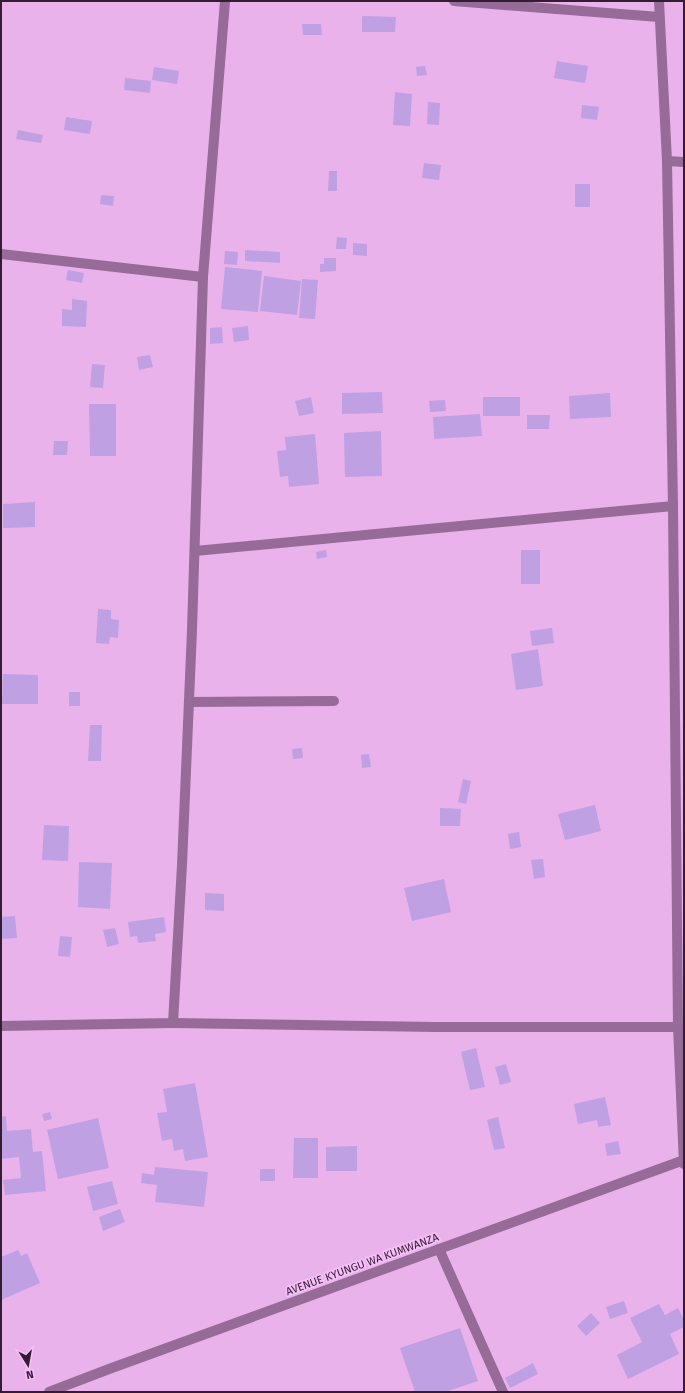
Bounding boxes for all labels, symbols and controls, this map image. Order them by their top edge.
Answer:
street label: AVENUE KYUNGU WA KUMWANZA [284,1230,441,1298]
north arrow [8,1345,48,1385]
text: N [25,1367,35,1381]

